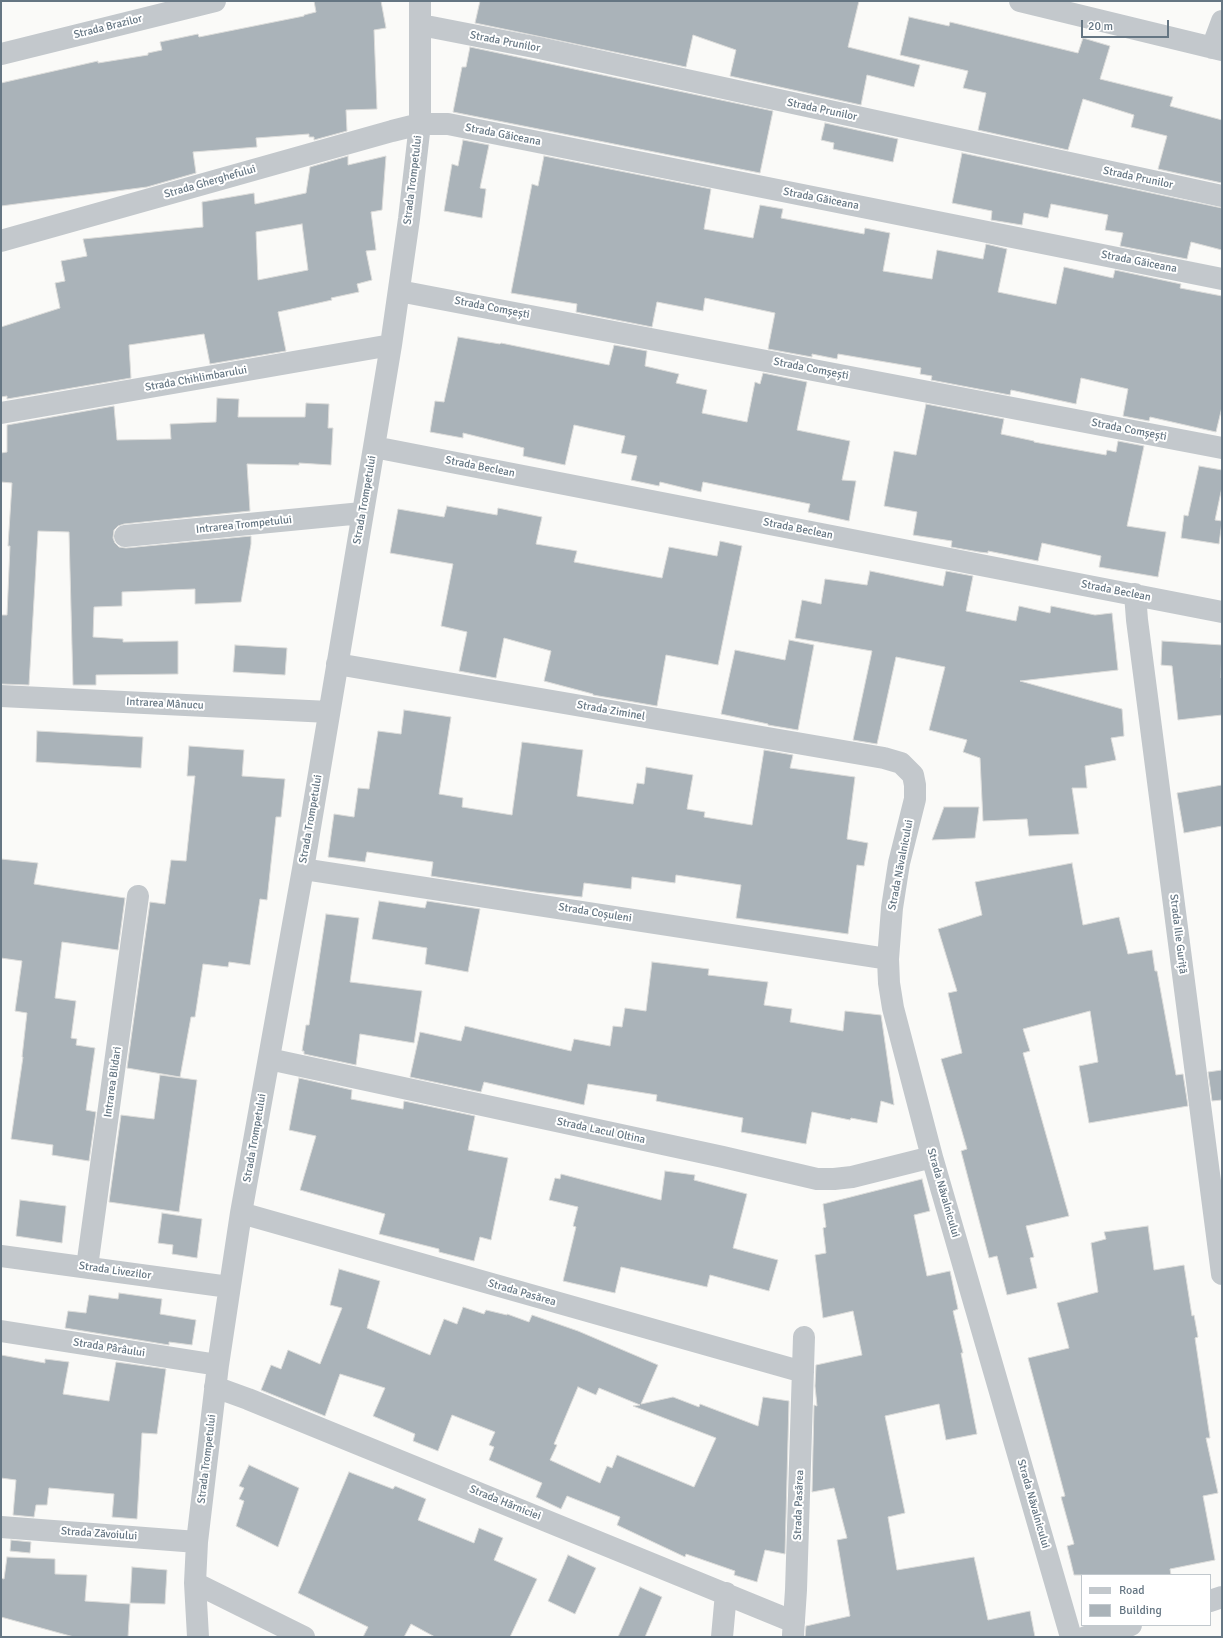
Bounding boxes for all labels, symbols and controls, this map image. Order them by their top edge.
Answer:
street label: Strada Brazilor [72,12,144,42]
scale bar [1083,12,1171,38]
text: 20 m [1088,19,1113,34]
street label: Strada Prunilor [469,29,541,55]
street label: Strada Prunilor [786,96,858,124]
street label: Strada Găiceana [464,121,542,149]
street label: Strada Trompetului [401,135,425,225]
street label: Strada Gherghefului [163,163,257,201]
street label: Strada Prunilor [1102,164,1174,192]
street label: Strada Găiceana [782,185,860,213]
street label: Strada Găiceana [1100,248,1178,276]
street label: Strada Comșești [453,294,531,322]
street label: Strada Comșești [772,355,850,383]
street label: Strada Chihlimbarului [144,364,248,394]
street label: Strada Comșești [1090,416,1168,444]
street label: Strada Beclean [444,454,516,480]
street label: Strada Trompetului [351,455,379,545]
street label: Intrarea Trompetului [195,513,293,537]
street label: Strada Beclean [762,516,834,542]
street label: Strada Beclean [1080,578,1152,604]
street label: Intrarea Mânucu [126,695,204,713]
street label: Strada Ziminel [576,699,646,723]
street label: Strada Trompetului [297,774,325,864]
street label: Strada Năvalnicului [886,818,916,912]
street label: Strada Ilie Guriță [1167,893,1189,975]
street label: Strada Coșuleni [557,901,633,925]
street label: Intrarea Blidari [101,1046,125,1118]
street label: Strada Trompetului [241,1093,269,1183]
street label: Strada Lacul Oltina [556,1115,646,1147]
street label: Strada Năvalnicului [924,1147,962,1239]
street label: Strada Livezilor [78,1259,152,1283]
street label: Strada Pasărea [486,1277,558,1309]
street label: Strada Pârâului [72,1336,146,1360]
street label: Strada Trompetului [195,1414,219,1504]
street label: Strada Năvalnicului [1014,1458,1052,1550]
street label: Strada Pasărea [791,1470,807,1540]
street label: Strada Hărniciei [467,1483,543,1523]
street label: Strada Zăvoiului [60,1525,138,1543]
legend [1081,1574,1211,1626]
text: Road [1119,1583,1145,1598]
text: Building [1119,1603,1162,1618]

